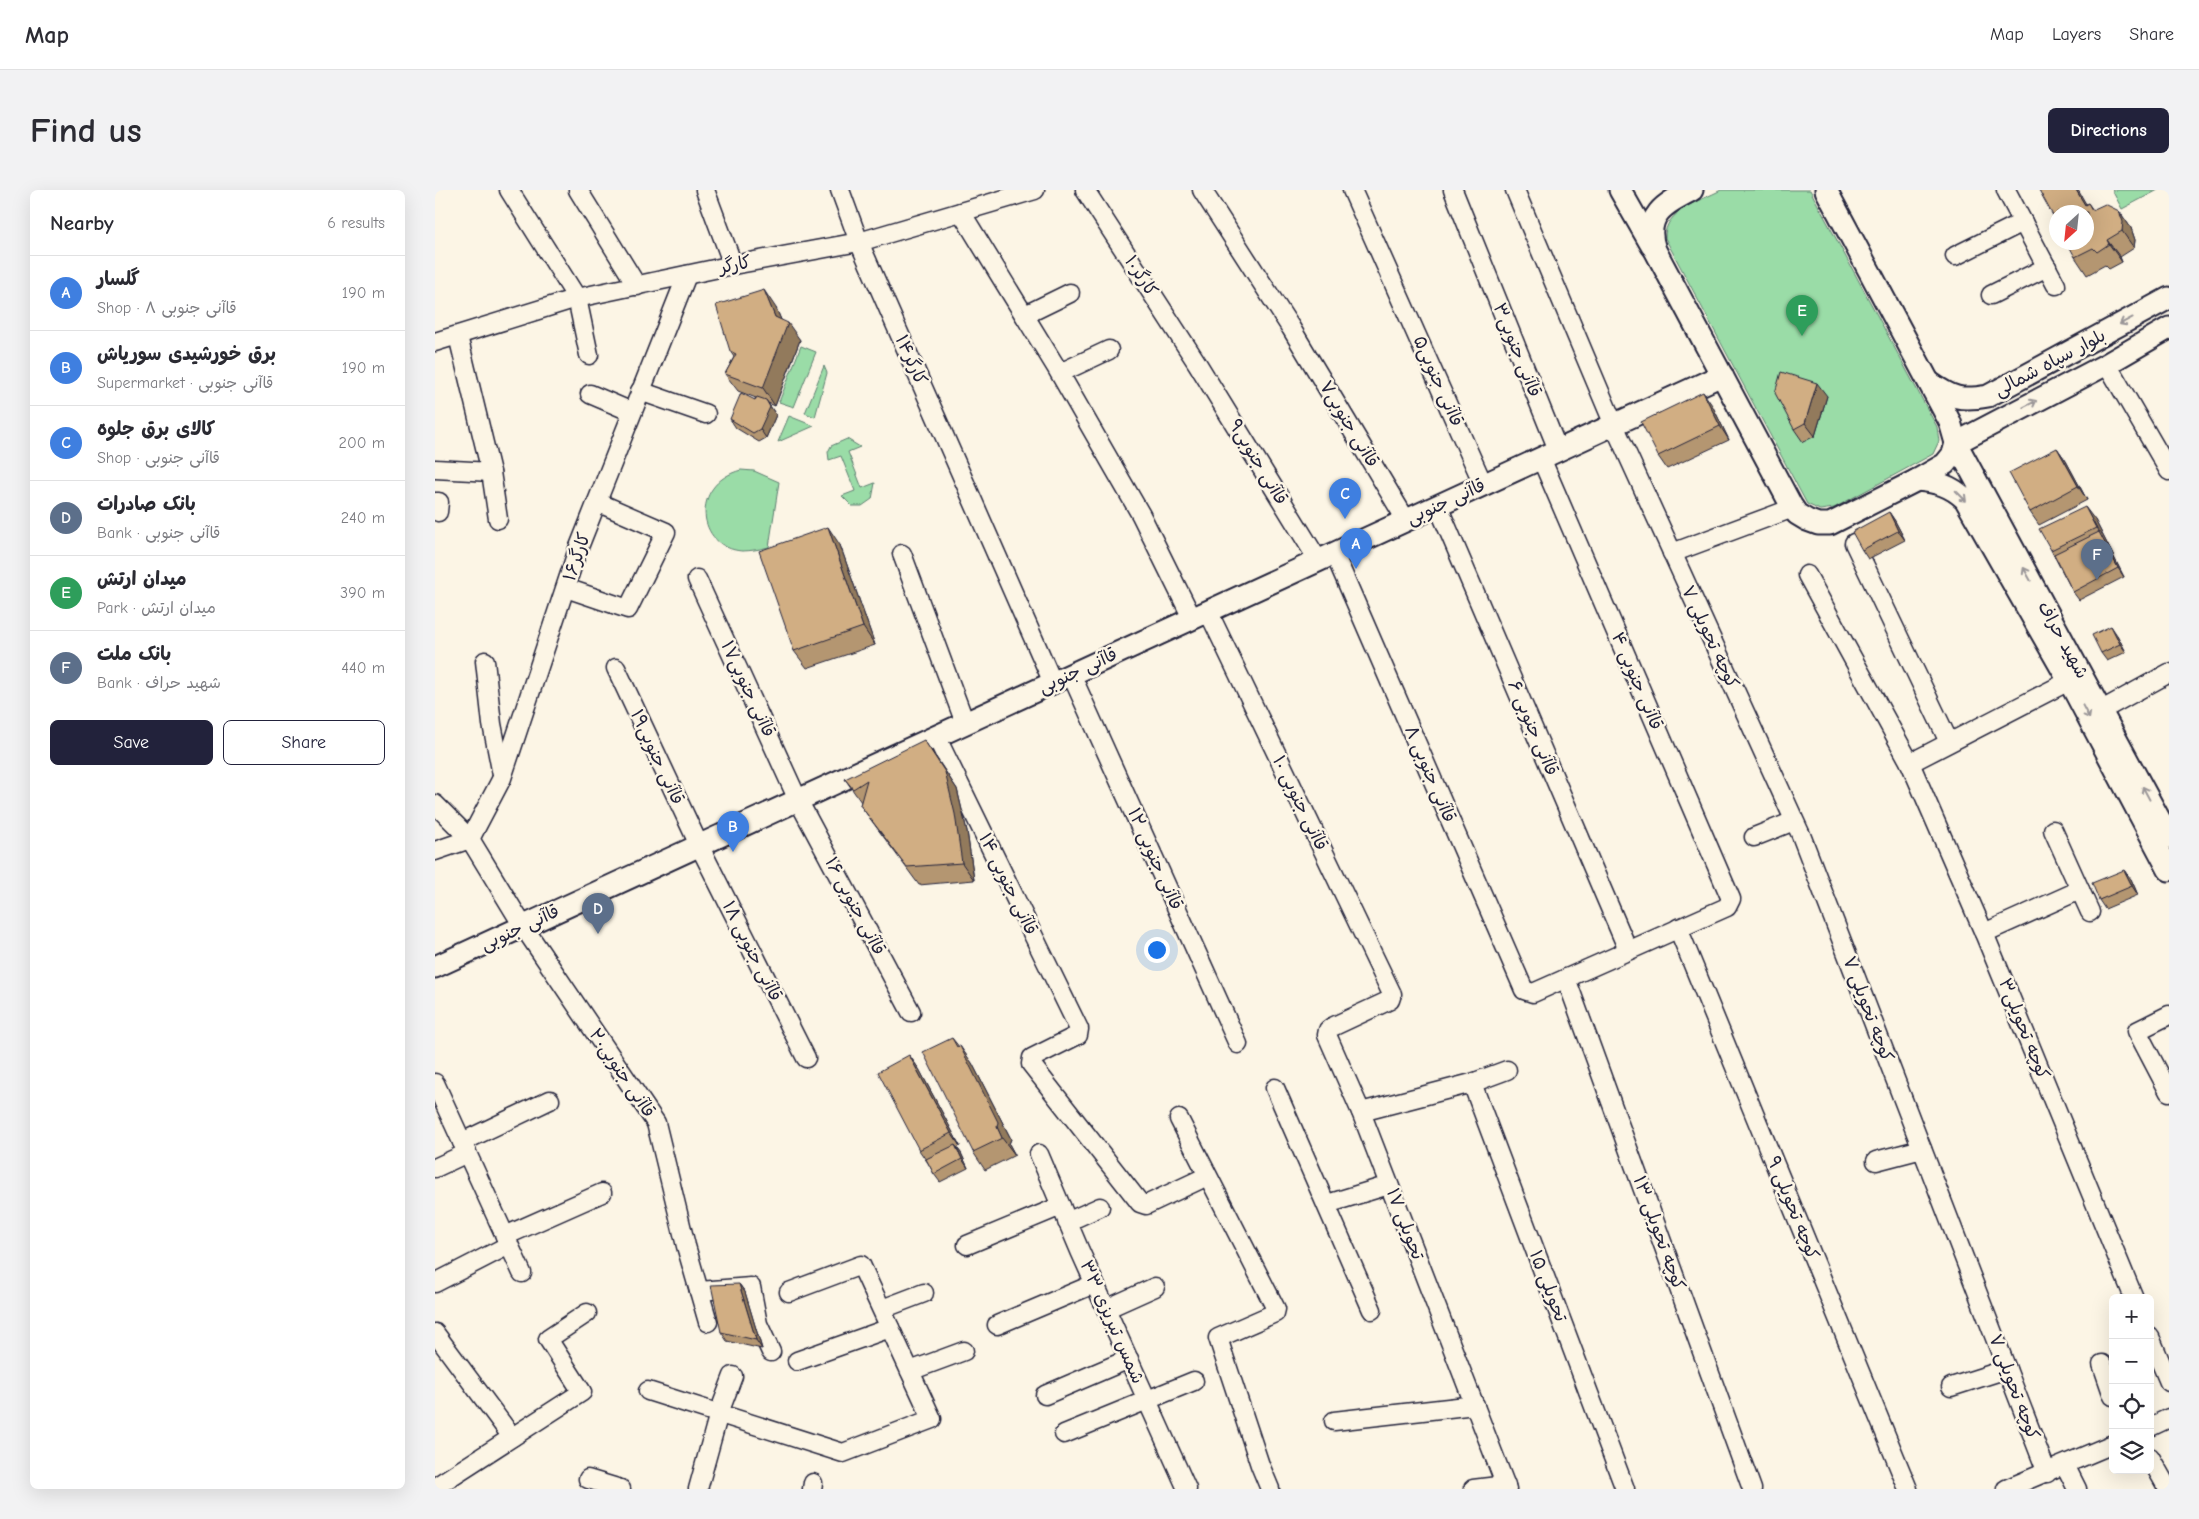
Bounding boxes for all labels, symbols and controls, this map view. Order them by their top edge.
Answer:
text: Map [25,21,69,49]
text: Map [1990,24,2024,45]
text: Layers [2052,24,2101,45]
text: Share [2129,24,2174,45]
button: Directions [2048,108,2169,153]
text: Find us [30,110,142,151]
north arrow [2049,205,2094,250]
text: Nearby [50,211,114,235]
text: 6 results [327,214,385,232]
street label: کارگر [715,252,753,279]
street label: کارگر۱۰ [1120,252,1162,301]
text: گلسار [97,268,140,290]
text: A [62,284,70,302]
text: 190 m [342,284,385,302]
pin: E [1786,295,1818,336]
text: Shop · قاآنی جنوبی ۸ [97,299,237,317]
street label: قاآنی جنوبی۳ [1488,300,1545,400]
one-way arrow [2119,317,2134,327]
street label: بلوار سپاه شمالی [1991,325,2110,402]
street label: کارگر۱۴ [891,332,931,388]
street label: قاآنی جنوبی۵ [1408,332,1467,430]
text: برق خورشیدی سوریاش [97,343,276,365]
text: B [61,359,71,377]
text: 190 m [342,359,385,377]
text: Supermarket · قاآنی جنوبی [97,374,273,392]
street label: قاآنی جنوبی۷ [1314,377,1383,472]
one-way arrow [2022,399,2037,408]
street label: قاآنی جنوبی۹ [1223,416,1292,509]
text: کالای برق جلوه [97,418,215,440]
text: C [61,434,71,452]
text: 200 m [339,434,385,452]
text: Shop · قاآنی جنوبی [97,449,220,467]
street label: قاآنی جنوبی [1403,475,1489,530]
pin: C [1329,478,1361,519]
one-way arrow [1955,490,1967,502]
text: بانک صادرات [97,493,196,515]
text: D [61,509,71,527]
text: 240 m [341,509,385,527]
text: Bank · قاآنی جنوبی [97,524,220,542]
pin: A [1340,528,1372,569]
street label: کارگر۱۶ [559,530,595,584]
pin: F [2081,539,2113,580]
one-way arrow [2022,566,2032,581]
text: میدان ارتش [97,568,187,590]
street label: کوچه تحویلی ۷ [1676,582,1743,692]
text: E [61,584,71,602]
text: 390 m [340,584,385,602]
street label: شهید حراف [2033,598,2093,682]
text: Park · میدان ارتش [97,599,216,617]
street label: قاآنی جنوبی ۴ [1606,629,1667,733]
street label: قاآنی جنوبی۱۷ [716,638,779,741]
text: بانک ملت [97,643,171,665]
street label: قاآنی جنوبی [1035,644,1121,699]
text: F [61,659,71,677]
text: 440 m [341,659,385,677]
text: Bank · شهید حراف [97,674,221,692]
street label: قاآنی جنوبی ۶ [1503,677,1562,779]
one-way arrow [2082,704,2091,719]
street label: قاآنی جنوبی۱۹ [625,706,688,808]
button: Save [50,720,213,765]
button: Share [223,720,385,765]
street label: قاآنی جنوبی ۸ [1399,722,1460,826]
street label: قاآنی جنوبی ۱۰ [1267,752,1332,854]
one-way arrow [2141,786,2151,801]
street label: قاآنی جنوبی ۱۲ [1122,805,1187,914]
pin: B [717,811,749,852]
street label: قاآنی جنوبی ۱۴ [973,830,1042,939]
street label: قاآنی جنوبی ۱۶ [819,853,890,959]
pin: D [582,893,614,934]
street label: قاآنی جنوبی ۱۸ [717,897,786,1005]
street label: قاآنی جنوبی [477,901,563,956]
your location [1144,937,1170,963]
street label: کوچه تحویلی ۷ [1837,953,1898,1065]
street label: کوچه تحویلی۳ [1993,975,2054,1083]
street label: ۲۰قاآنی جنوبی [584,1025,659,1122]
street label: کوچه تحویلی ۹ [1762,1153,1823,1263]
street label: کوچه تحویلی ۱۳ [1628,1173,1689,1293]
street label: تحویلی ۱۷ [1382,1185,1429,1263]
street label: تحویلی ۱۵ [1525,1247,1571,1325]
street label: شمس تبریزی ۳۳ [1075,1257,1149,1387]
map controls [2109,1294,2154,1474]
button: + [2109,1294,2154,1339]
street label: کوچه تحویلی ۷ [1983,1331,2044,1443]
button: − [2109,1339,2154,1384]
button: locate [2109,1384,2154,1429]
button: layers [2109,1429,2154,1474]

